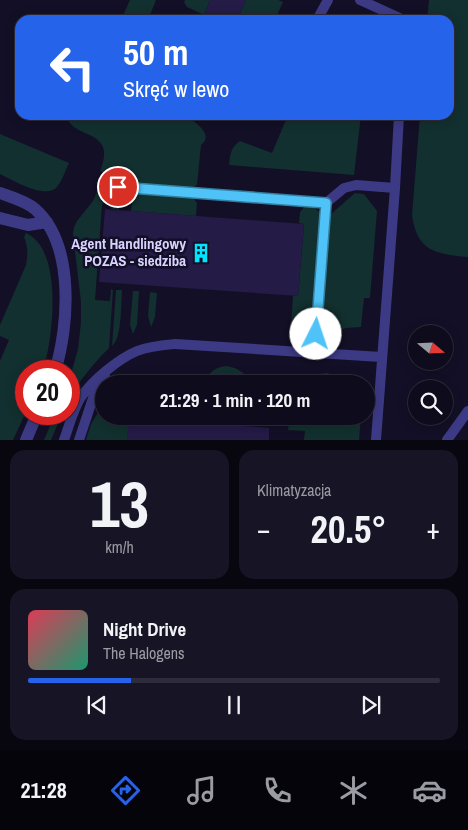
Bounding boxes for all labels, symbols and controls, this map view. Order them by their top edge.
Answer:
text: 50 m [123,29,188,76]
icon: left [40,35,105,100]
text: Skręć w lewo [123,74,229,104]
pin [97,166,139,208]
icon: arrive [104,173,132,201]
place label: Agent Handlingowy POZAS - siedziba [71,233,186,271]
building icon: Agent Handlingowy POZAS - siedziba [190,242,212,264]
position arrow [289,307,341,359]
north arrow [408,325,452,370]
map controls [408,325,453,425]
speed limit sign: 20 [15,360,80,425]
button: search [408,380,453,425]
text: 21:29 · 1 min · 120 m [160,387,310,413]
text: 13 [90,460,149,547]
text: Klimatyzacja [257,479,331,501]
text: 20.5° [311,504,386,555]
text: − [257,510,270,548]
text: + [427,510,440,548]
text: km/h [105,536,134,558]
text: Night Drive [103,616,186,642]
text: The Halogens [103,642,185,664]
icon: previous [83,691,111,719]
icon: pause [220,691,248,719]
icon: next [357,691,385,719]
icon: directions [108,773,143,808]
icon: music [184,773,219,808]
icon: phone [260,773,295,808]
icon: climate [336,773,371,808]
icon: car [412,773,447,808]
text: 21:28 [21,775,67,805]

